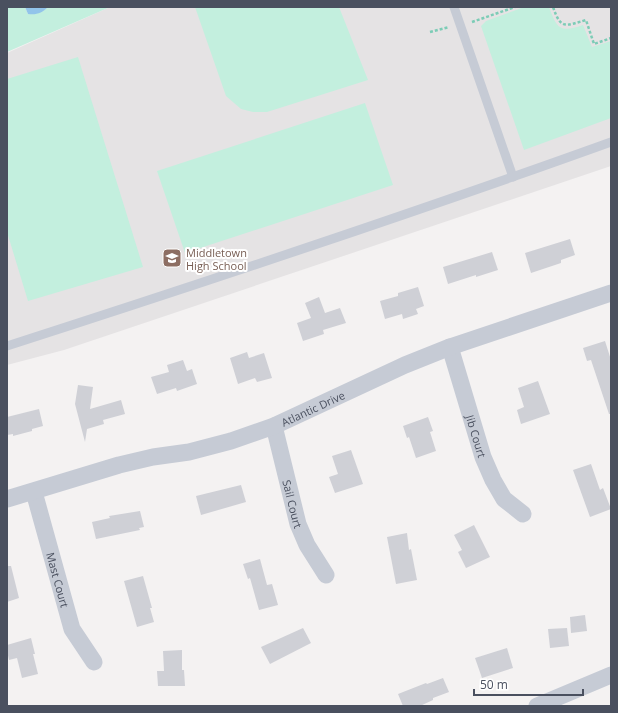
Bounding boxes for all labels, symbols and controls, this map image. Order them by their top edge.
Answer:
place label: Middletown High School [186,245,247,273]
school or university icon: Middletown High School [161,247,183,269]
street label: Atlantic Drive [279,387,347,429]
street label: Jib Court [463,412,490,459]
street label: Sail Court [280,478,306,530]
street label: Mast Court [44,550,73,609]
scale bar [474,671,583,697]
text: 50 m [480,676,508,693]

